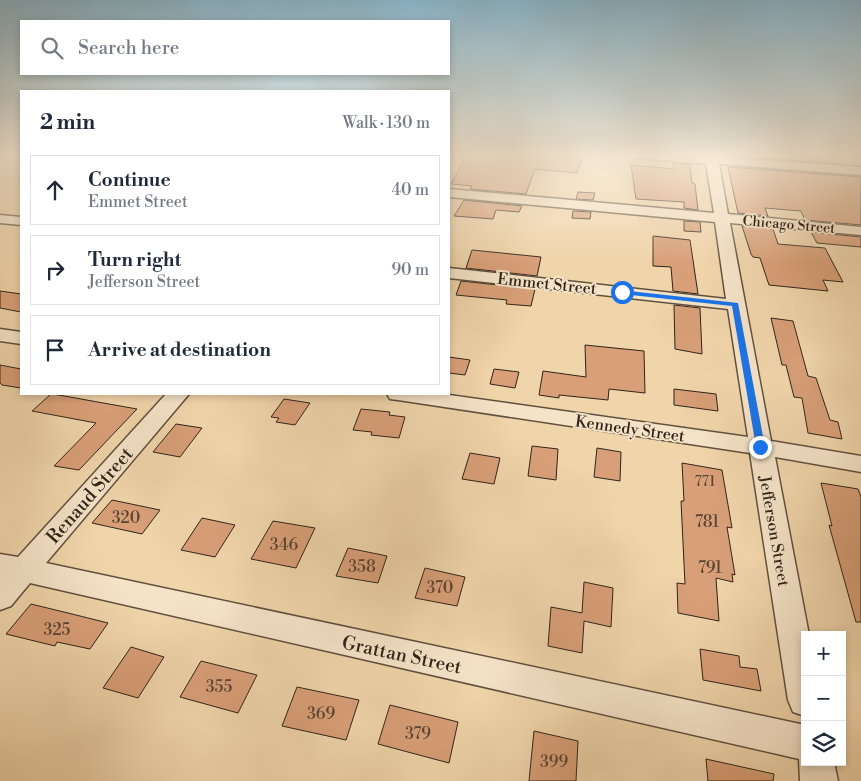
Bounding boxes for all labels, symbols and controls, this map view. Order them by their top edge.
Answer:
search box [20,20,450,75]
icon: search [38,34,66,62]
text: Search here [78,36,179,60]
text: 2 min [40,110,95,136]
text: Walk · 130 m [342,113,430,133]
text: Continue [88,168,171,192]
icon: ahead [41,176,69,204]
text: 40 m [392,180,429,200]
text: Emmet Street [88,192,188,212]
street label: Chicago Street [742,212,836,238]
text: Turn right [88,248,181,272]
icon: right [41,256,69,284]
text: 90 m [391,260,429,280]
street label: Emmet Street [496,269,598,299]
text: Jefferson Street [88,272,200,292]
route start [611,281,634,304]
icon: arrive [41,336,69,364]
text: Arrive at destination [88,338,271,362]
street label: Kennedy Street [574,411,686,447]
route end [749,436,772,459]
street label: Renaud Street [41,442,139,549]
house number: 771 [695,473,715,491]
street label: Jefferson Street [754,473,794,588]
house number: 320 [112,508,140,528]
house number: 781 [695,512,719,532]
house number: 346 [270,535,298,555]
house number: 358 [348,557,376,577]
house number: 791 [698,558,722,578]
house number: 370 [427,578,453,598]
house number: 325 [44,620,71,640]
street label: Grattan Street [340,631,464,679]
map controls [801,631,846,766]
button: + [801,631,846,676]
button: − [801,676,846,721]
house number: 355 [206,677,232,697]
house number: 369 [307,704,335,724]
button: layers [801,721,846,766]
house number: 379 [405,724,431,744]
house number: 399 [540,752,568,772]

